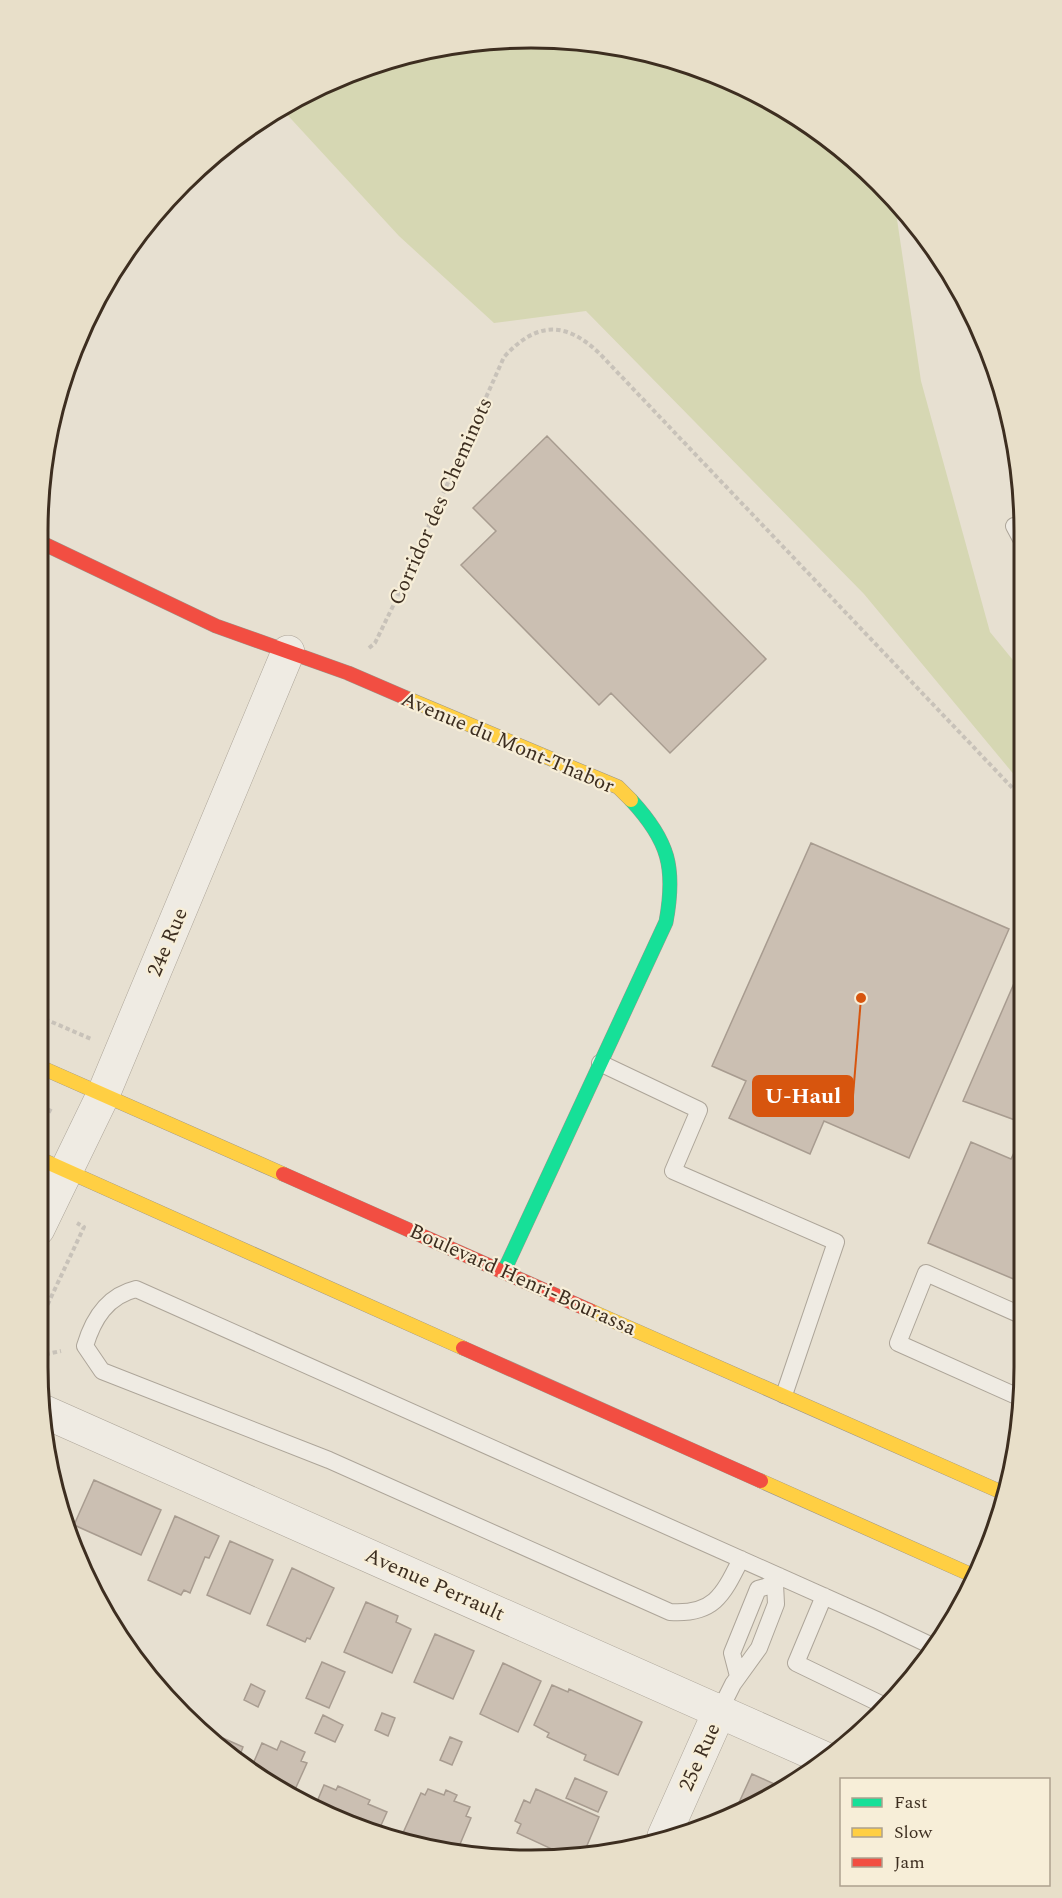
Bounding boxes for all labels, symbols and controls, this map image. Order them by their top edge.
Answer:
street label: Corridor des Cheminots [381,392,501,611]
street label: Avenue du Mont-Thabor [396,683,619,802]
street label: 24e Rue [139,903,197,982]
callout: U-Haul [753,1076,853,1116]
text: U-Haul [765,1080,841,1113]
street label: Boulevard Henri-Bourassa [404,1215,642,1345]
street label: Avenue Perrault [359,1540,510,1630]
street label: 25e Rue [671,1718,729,1797]
legend [840,1778,1050,1886]
text: Fast [894,1789,927,1816]
text: Slow [894,1819,933,1846]
text: Jam [894,1849,925,1876]

